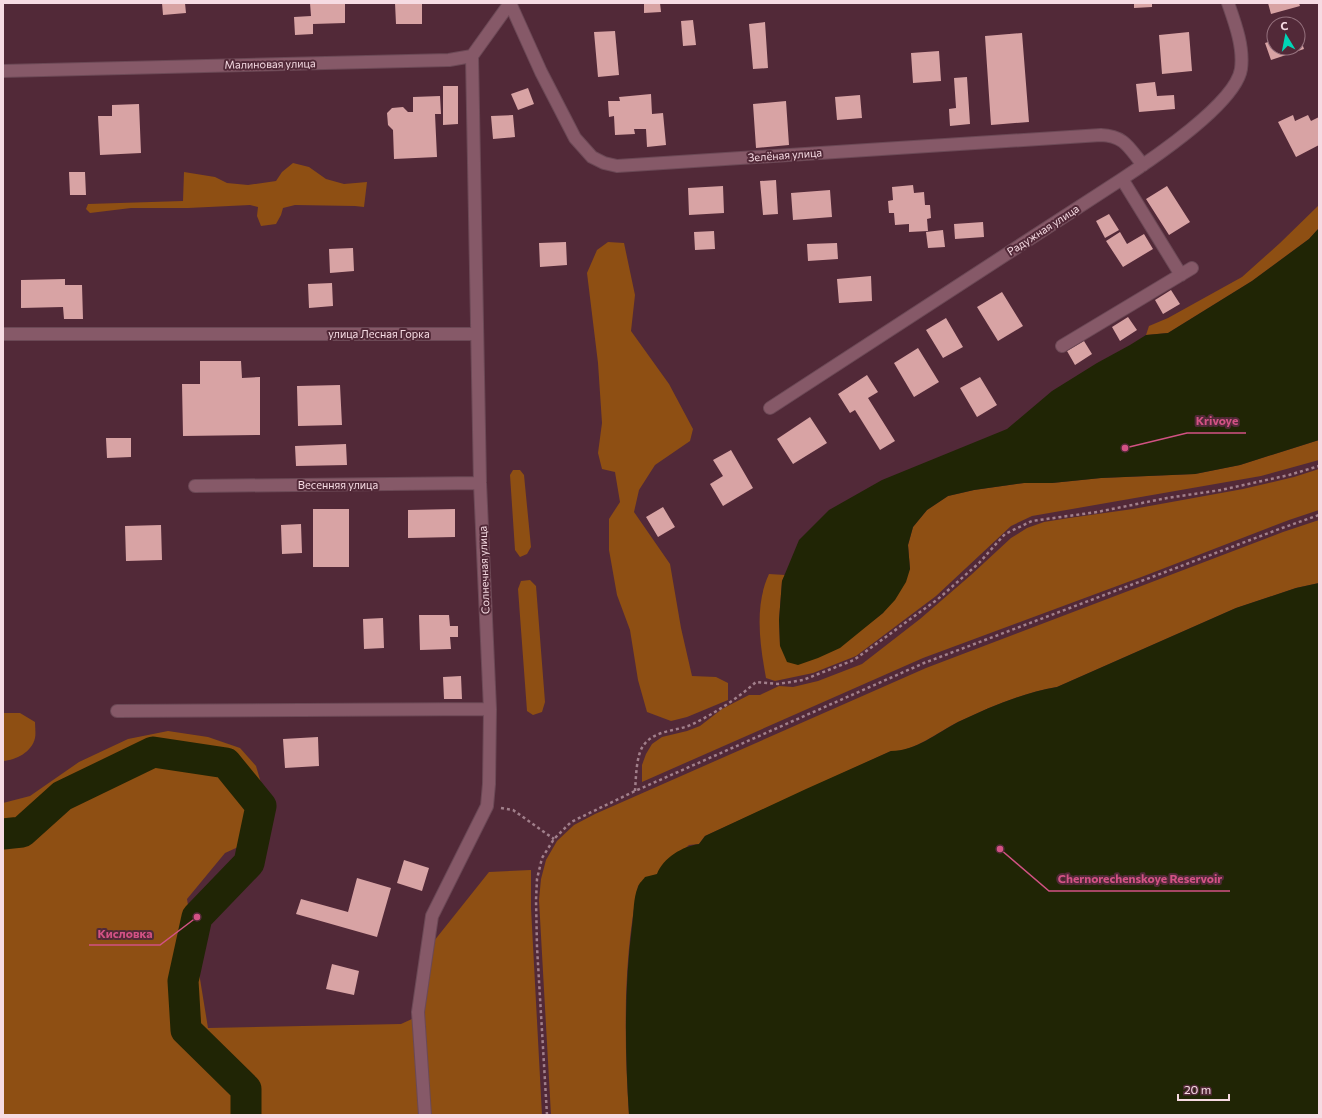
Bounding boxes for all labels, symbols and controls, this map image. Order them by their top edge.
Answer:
north arrow [1266,16,1306,56]
text: С [1279,19,1289,33]
street label: Малиновая улица [224,56,316,71]
street label: Зелёная улица [747,145,822,164]
street label: Радужная улица [1004,201,1081,258]
street label: улица Лесная Горка [328,327,430,340]
callout: Krivoye [1187,409,1246,433]
text: Krivoye [1196,413,1238,427]
street label: Весенняя улица [298,478,378,491]
street label: Солнечная улица [475,526,492,614]
callout: Chernorechenskoye Reservoir [1049,867,1230,891]
text: Chernorechenskoye Reservoir [1058,871,1222,885]
callout: Кисловка [89,921,160,945]
text: Кисловка [97,926,153,940]
scale bar [1178,1076,1229,1102]
text: 20 m [1184,1082,1211,1096]

